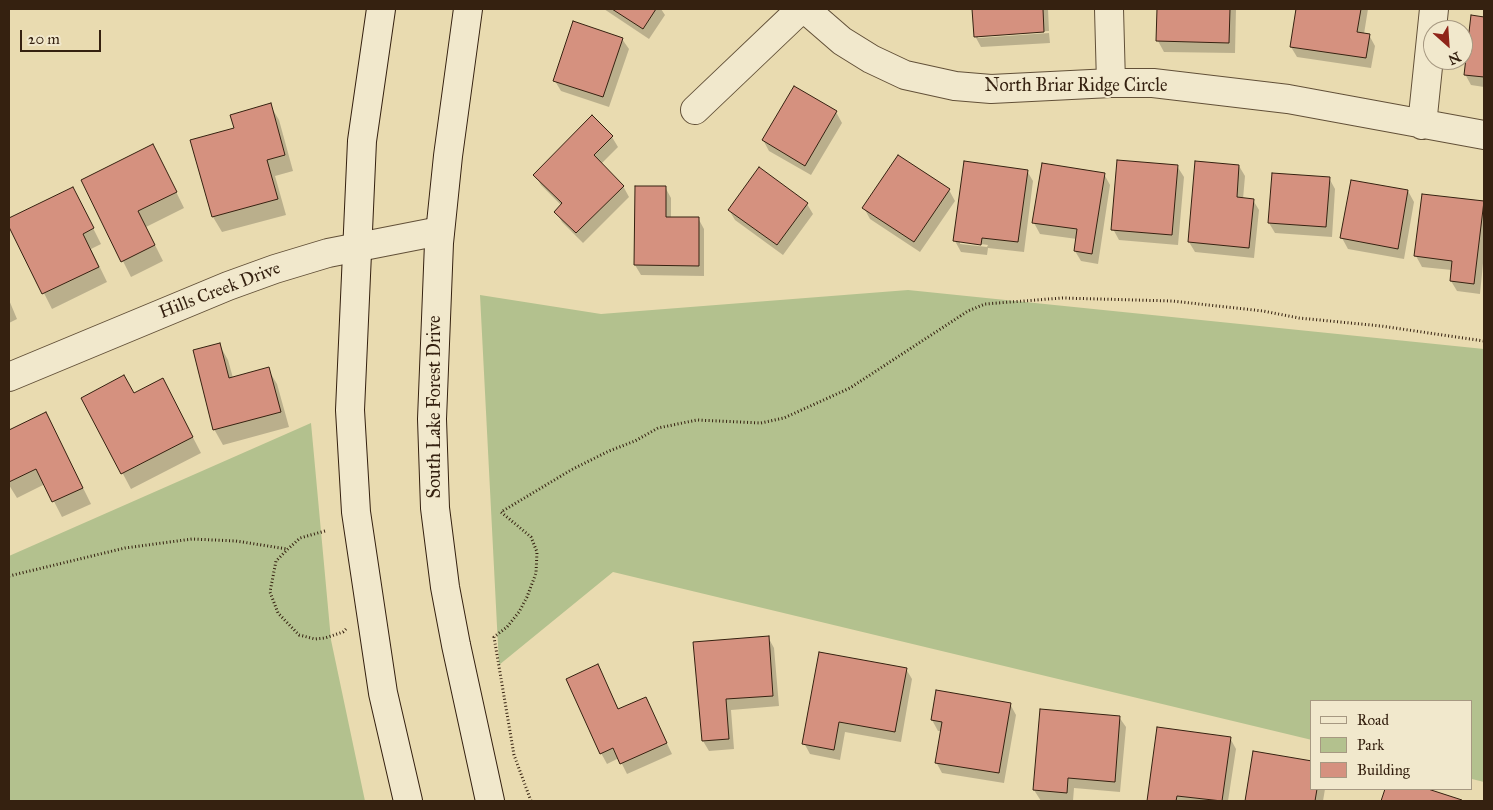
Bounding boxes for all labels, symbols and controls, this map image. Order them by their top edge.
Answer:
scale bar [22,20,104,52]
north arrow [1423,20,1473,70]
text: 20 m [28,30,60,48]
text: N [1445,48,1463,68]
street label: North Briar Ridge Circle [985,76,1167,98]
street label: Hills Creek Drive [156,258,284,324]
street label: South Lake Forest Drive [425,316,447,498]
legend [1310,700,1473,790]
text: Road [1357,711,1389,729]
text: Park [1357,736,1384,754]
text: Building [1357,761,1410,779]

